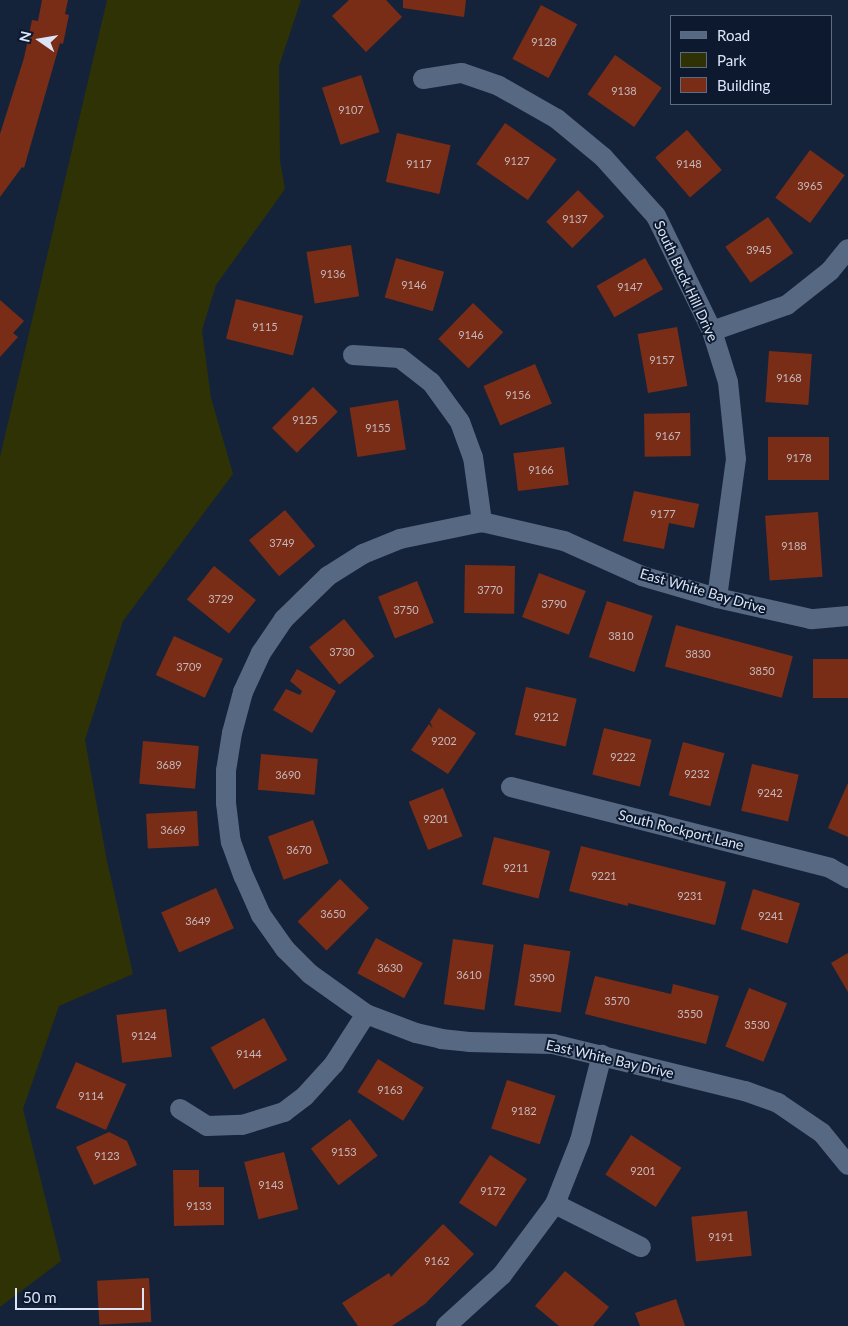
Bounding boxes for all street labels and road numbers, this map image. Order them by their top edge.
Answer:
street label: South Buck Hill Drive [651,218,721,344]
street label: East White Bay Drive [638,565,768,617]
street label: South Rockport Lane [617,806,745,854]
street label: East White Bay Drive [544,1036,676,1082]

